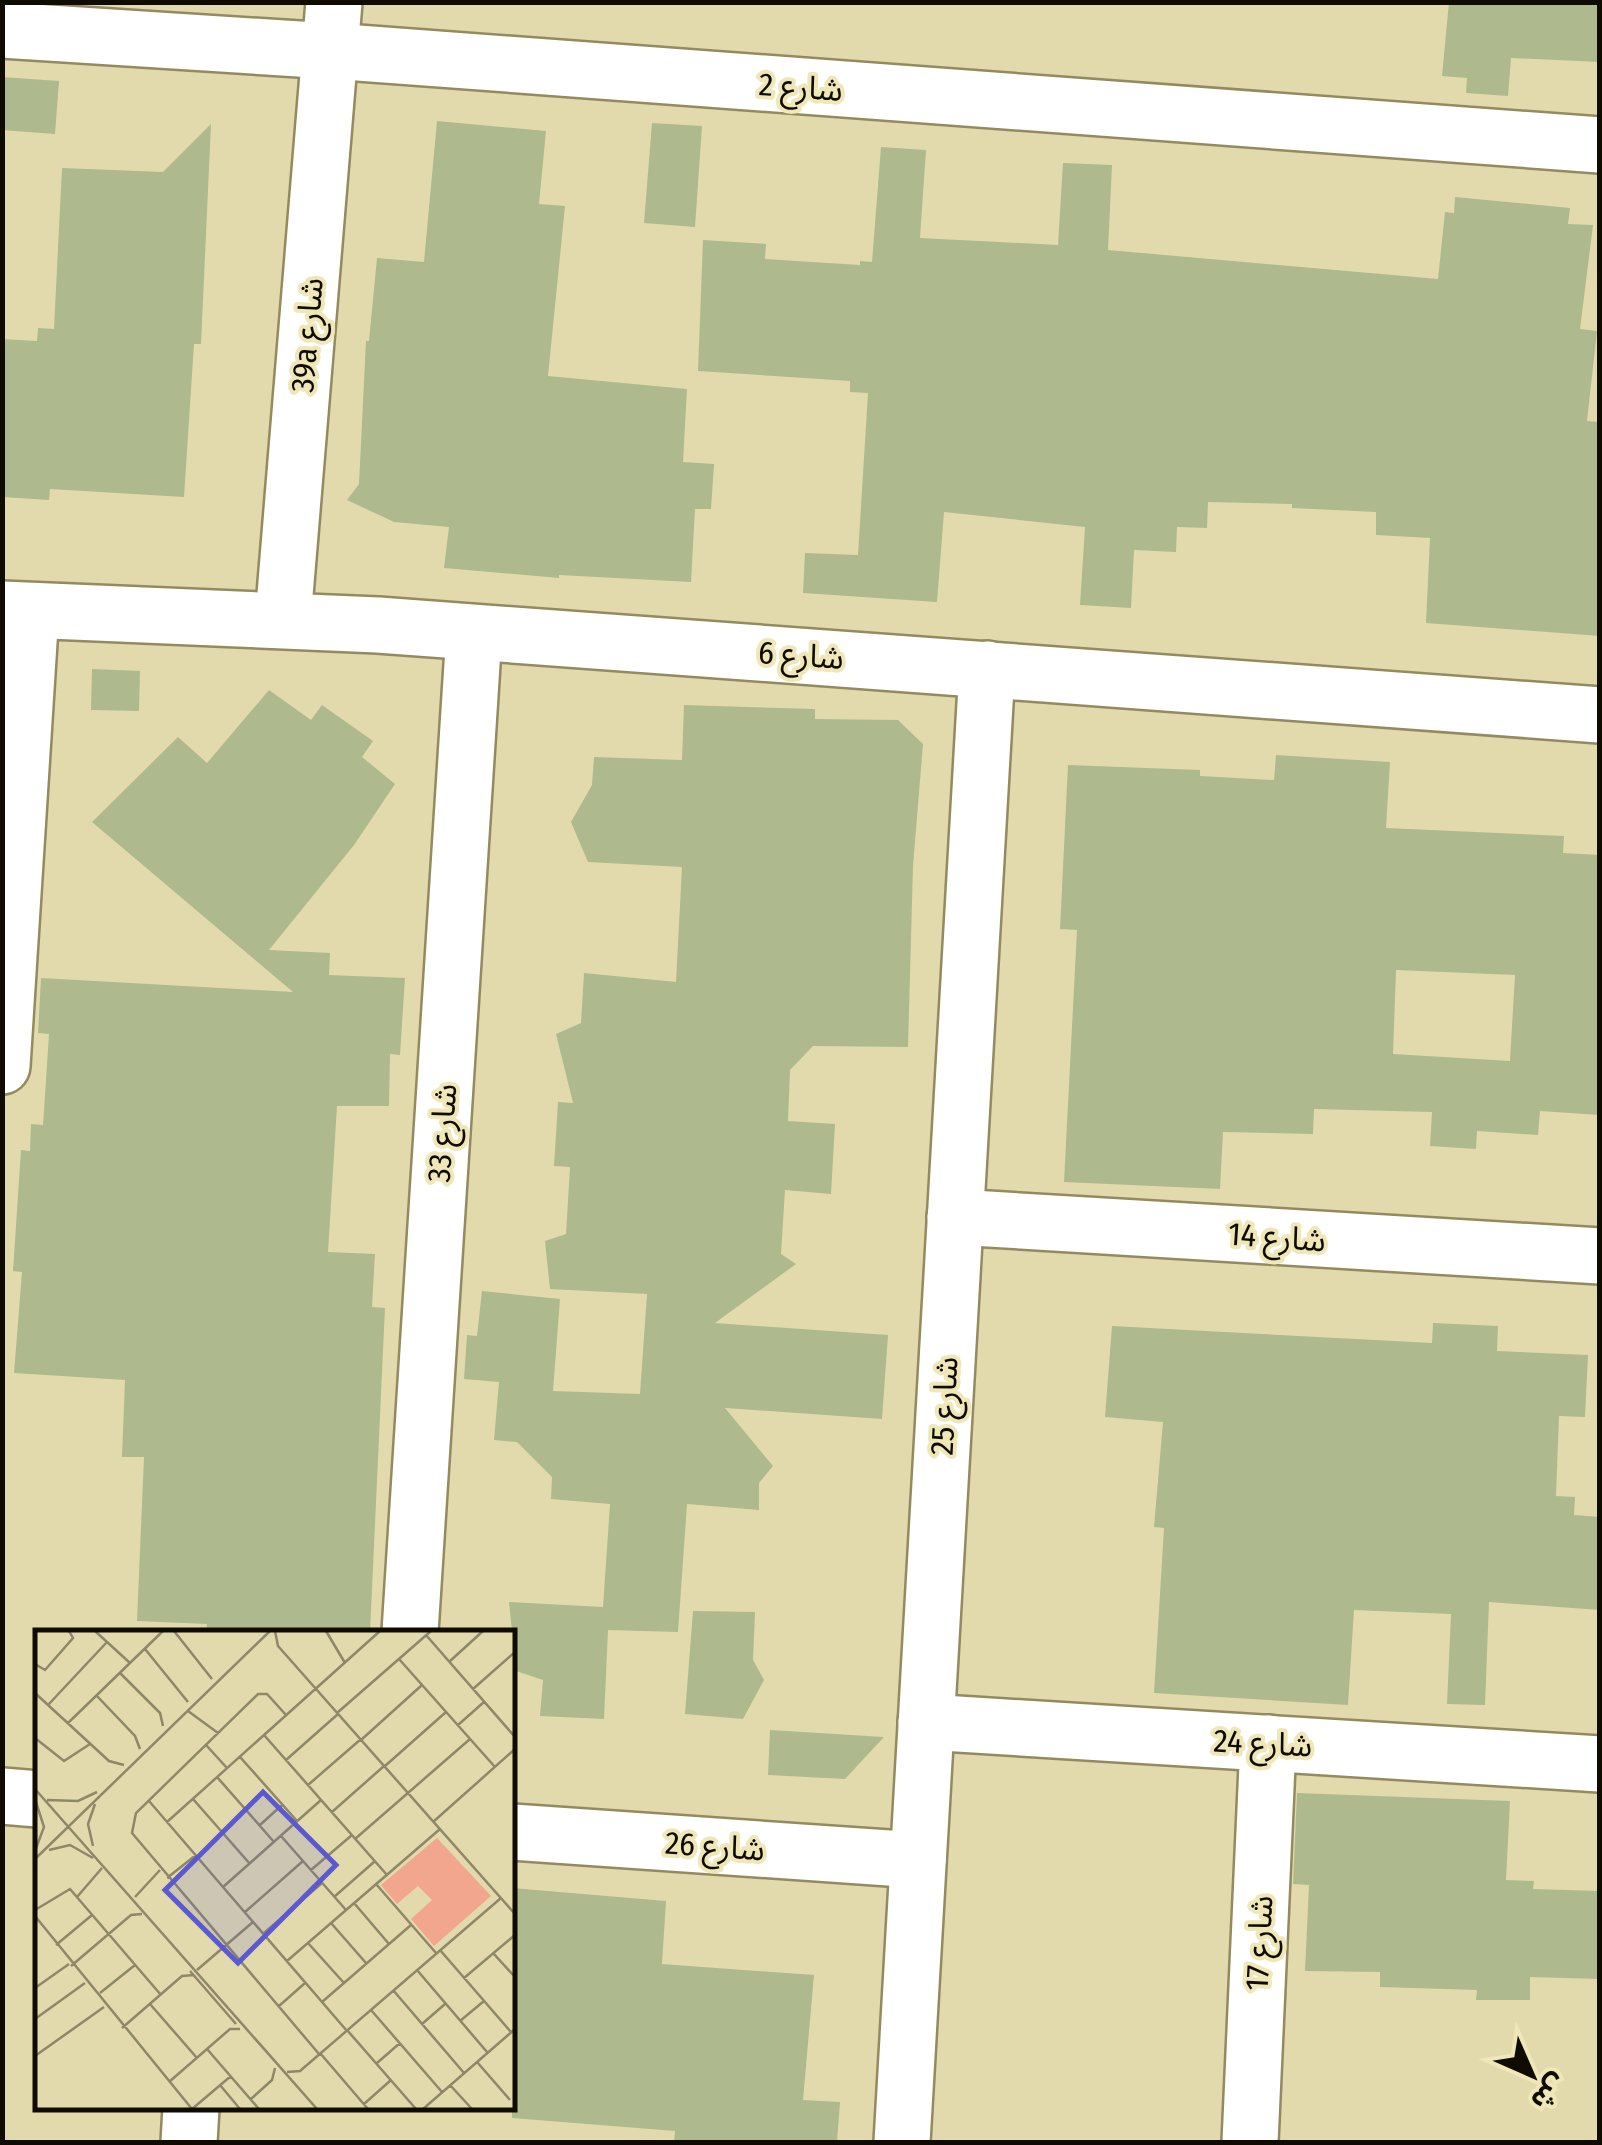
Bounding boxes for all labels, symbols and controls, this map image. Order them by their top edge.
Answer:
street label: شارع 2 [757,65,844,114]
street label: 39a شارع [283,276,336,394]
street label: شارع 6 [757,633,845,682]
street label: شارع 33 [420,1082,469,1184]
street label: شارع 14 [1227,1215,1327,1264]
street label: شارع 25 [922,1356,971,1457]
inset map [35,1630,515,2110]
street label: شارع 24 [1212,1721,1313,1770]
street label: شارع 26 [664,1824,766,1873]
street label: شارع 17 [1238,1894,1285,1992]
north arrow [1482,2025,1582,2125]
text: ش [1524,2067,1575,2118]

